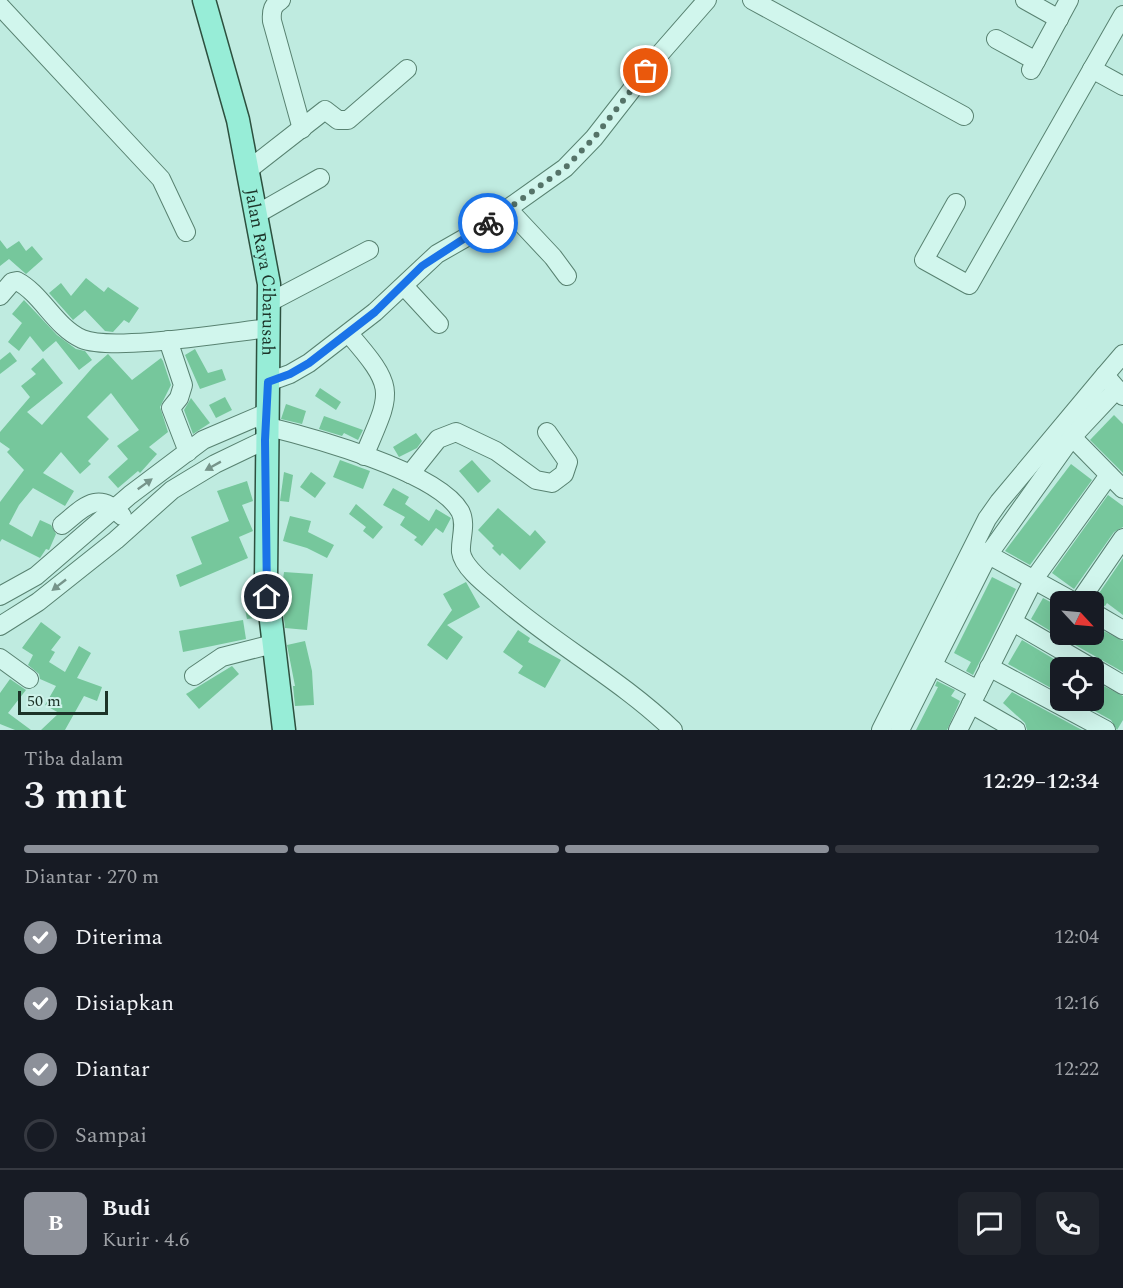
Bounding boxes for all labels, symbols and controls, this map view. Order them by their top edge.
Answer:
pin [620,45,671,96]
icon: bag [629,54,662,87]
street label: Jalan Raya Cibarusah [238,186,283,356]
courier [458,193,518,253]
icon: bike [472,207,505,240]
one-way arrow [204,461,221,471]
one-way arrow [137,478,153,490]
pin [241,571,292,622]
one-way arrow [51,578,67,591]
icon: home [250,580,283,613]
north arrow [1050,591,1104,645]
map controls [1050,591,1104,711]
button: locate [1050,657,1104,711]
scale bar [18,688,108,716]
text: 50 m [27,689,61,713]
text: Tiba dalam [24,744,124,774]
text: 12:29–12:34 [982,765,1099,798]
text: 3 mnt [24,767,127,826]
text: Diantar · 270 m [24,862,159,892]
icon: check [24,921,57,954]
text: Diterima [75,921,163,954]
text: 12:04 [1054,922,1099,952]
icon: check [24,987,57,1020]
text: Disiapkan [75,987,174,1020]
text: 12:16 [1054,988,1099,1018]
icon: check [24,1053,57,1086]
text: Diantar [75,1053,150,1086]
text: 12:22 [1054,1054,1099,1084]
text: Sampai [75,1119,147,1152]
text: Budi [102,1192,151,1225]
button: chat [958,1192,1021,1255]
button: phone [1036,1192,1099,1255]
text: B [48,1207,63,1240]
text: Kurir · 4.6 [102,1225,189,1255]

